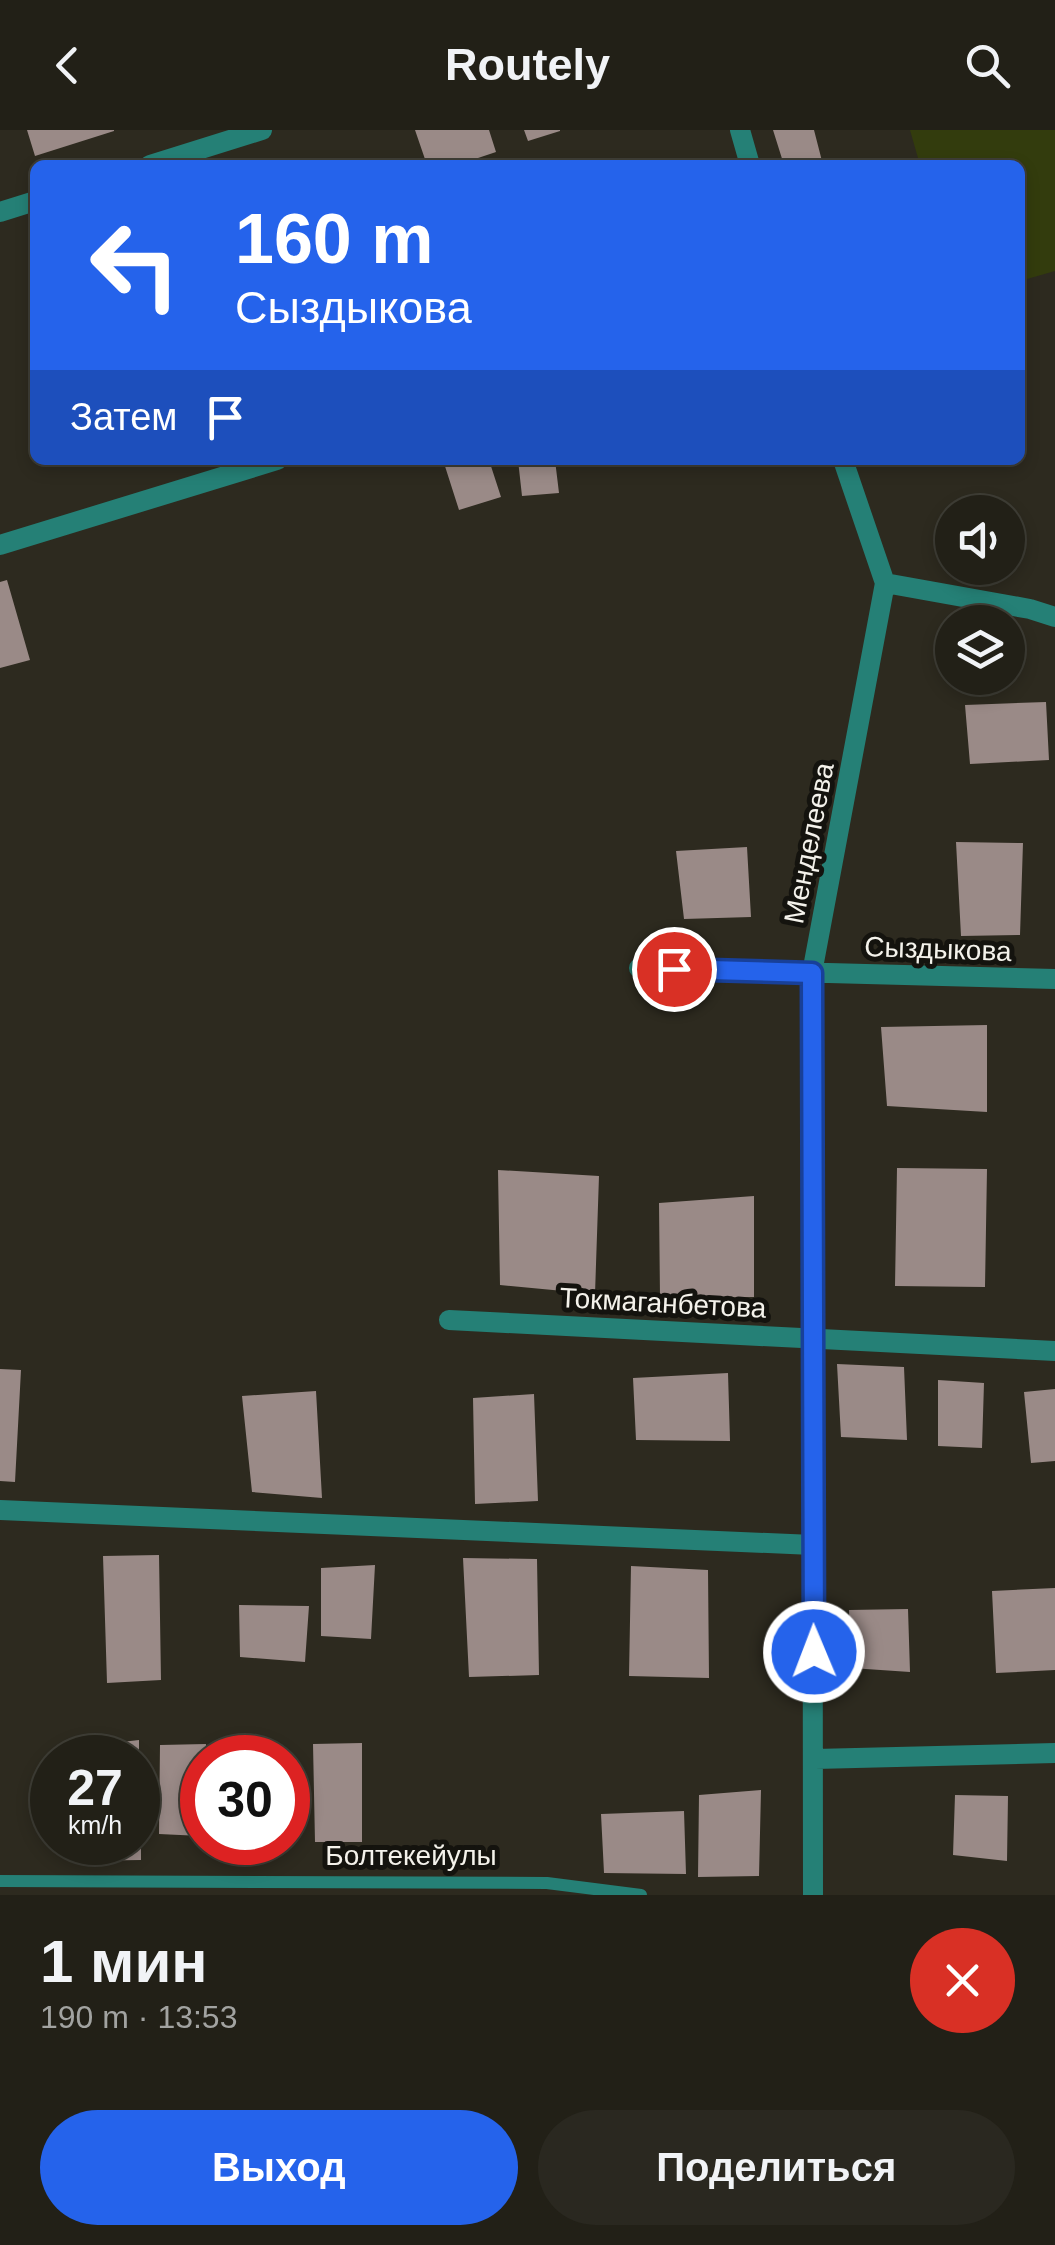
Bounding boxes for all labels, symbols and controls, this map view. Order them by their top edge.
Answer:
icon: back [40,38,95,93]
icon: search [960,38,1015,93]
text: Routely [445,39,610,90]
icon: left [70,200,200,330]
text: 160 m [235,200,433,278]
text: Сыздыкова [235,282,472,333]
icon: arrive [198,390,253,445]
text: Затем [70,396,178,438]
map controls [935,495,1025,695]
button: sound [935,495,1025,585]
button: layers [935,605,1025,695]
street label: Менделеева [778,759,840,926]
pin [632,927,717,1012]
street label: Сыздыкова [864,931,1013,967]
icon: arrive [647,942,702,997]
street label: Токмаганбетова [559,1282,767,1324]
position arrow [762,1600,866,1704]
speed limit sign: 30 [180,1735,310,1865]
text: 27 [67,1760,123,1816]
text: km/h [68,1811,122,1839]
street label: Болтекейулы [325,1840,497,1871]
text: 1 мин [40,1928,208,1995]
button: close [910,1928,1015,2033]
text: 190 m · 13:53 [40,1999,237,2035]
button: Выход [40,2110,518,2225]
button: Поделиться [538,2110,1015,2225]

